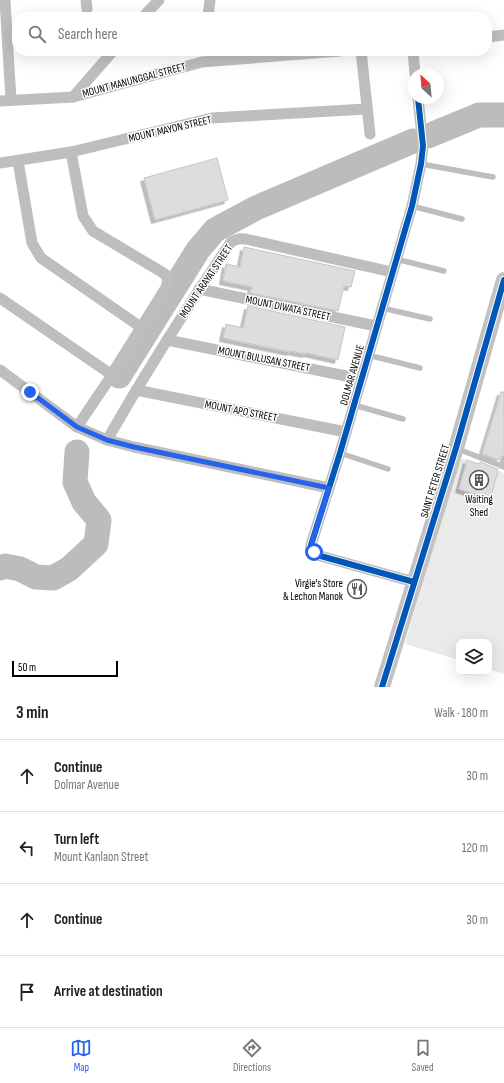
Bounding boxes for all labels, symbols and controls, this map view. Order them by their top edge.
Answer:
search box [12,12,492,56]
icon: search [26,23,48,45]
text: Search here [58,25,118,44]
street label: MOUNT MANUNGGAL STREET [81,60,188,100]
north arrow [408,68,444,104]
street label: MOUNT MAYON STREET [127,113,213,145]
street label: MOUNT ARAYAT STREET [177,242,236,320]
street label: MOUNT DIWATA STREET [244,293,332,323]
street label: DOLMAR AVENUE [337,343,367,407]
street label: MOUNT BULUSAN STREET [217,344,312,374]
route end [21,383,39,401]
street label: MOUNT APO STREET [204,398,279,424]
street label: SAINT PETER STREET [418,442,453,519]
building icon: Waiting Shed [468,469,490,491]
place label: Waiting Shed [465,493,493,519]
route start [305,543,323,561]
place label: Virgie's Store & Lechon Manok [283,577,344,603]
restaurant icon: Virgie's Store & Lechon Manok [346,578,368,600]
map controls [456,639,492,675]
button: layers [456,639,492,675]
scale bar [12,659,118,678]
text: 50 m [18,661,36,674]
text: 3 min [16,703,49,723]
text: Walk · 180 m [434,705,488,721]
text: Continue [54,758,103,777]
icon: ahead [16,765,38,787]
text: 30 m [466,768,488,784]
text: Dolmar Avenue [54,777,119,793]
text: Turn left [54,830,99,849]
icon: left [16,837,38,859]
text: 120 m [462,840,488,856]
text: Mount Kanlaon Street [54,849,149,865]
icon: ahead [16,909,38,931]
text: Continue [54,910,103,929]
text: 30 m [466,912,488,928]
icon: arrive [16,981,38,1003]
text: Arrive at destination [54,982,163,1001]
tab: Map [70,1037,92,1074]
tab: Directions [233,1037,271,1074]
tab: Saved [412,1037,434,1074]

